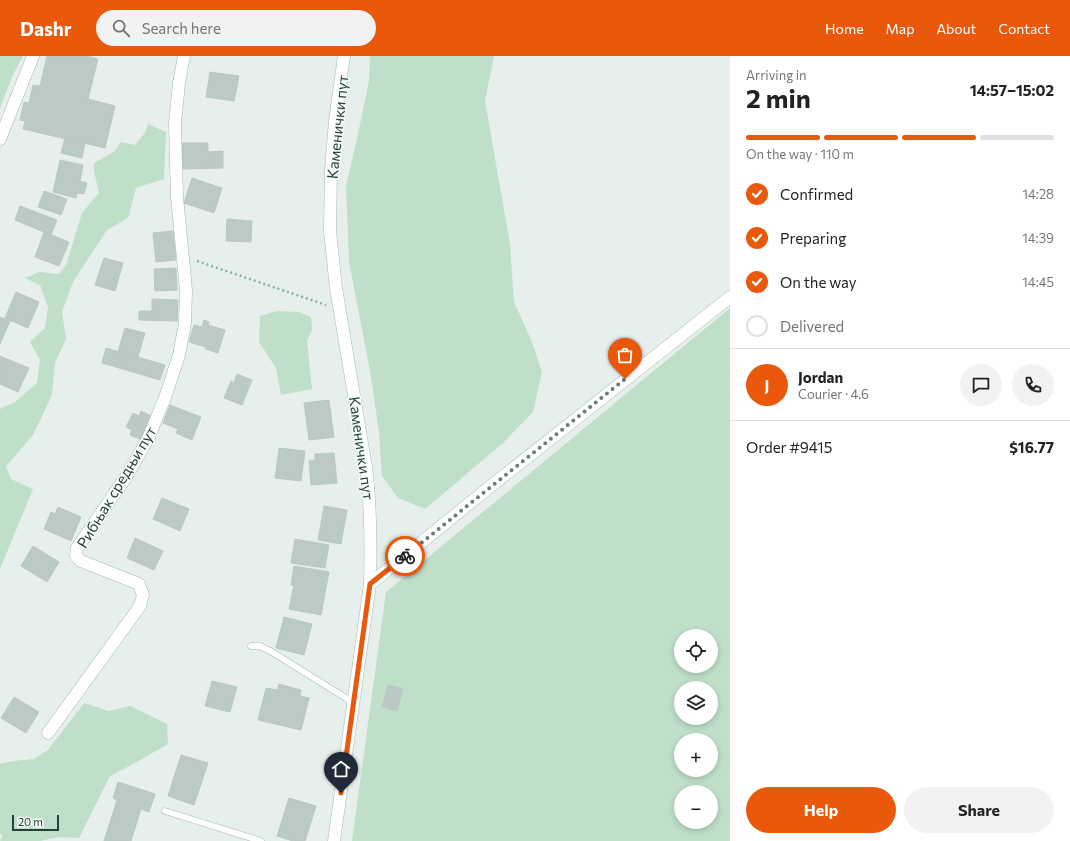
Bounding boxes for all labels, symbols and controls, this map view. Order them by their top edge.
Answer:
search box [96,10,376,46]
text: Dashr [20,17,72,40]
icon: search [110,17,132,39]
text: Search here [142,19,221,37]
text: Home [825,20,864,37]
text: Map [886,20,914,37]
text: About [936,20,976,37]
text: Contact [998,20,1050,37]
text: Arriving in [746,67,806,83]
street label: Каменички пут [323,74,351,180]
text: 14:57–15:02 [970,81,1054,99]
text: 2 min [746,82,811,113]
text: On the way · 110 m [746,146,854,162]
icon: check [746,183,768,205]
text: Confirmed [780,185,853,203]
text: 14:28 [1023,186,1054,202]
icon: check [746,227,768,249]
text: Preparing [780,229,846,247]
text: 14:39 [1022,230,1054,246]
icon: check [746,271,768,293]
text: On the way [780,273,857,291]
text: 14:45 [1022,274,1054,290]
text: Delivered [780,317,844,335]
pin [608,338,642,379]
icon: bag [614,344,636,366]
button: chat [960,364,1002,406]
button: phone [1012,364,1054,406]
text: Jordan [798,368,843,386]
text: J [765,376,769,394]
text: Courier · 4.6 [798,386,869,402]
street label: Каменички пут [346,395,378,501]
street label: Рибњак средњи пут [73,423,159,551]
text: Order #9415 [746,438,832,456]
text: $16.77 [1009,438,1054,456]
courier [385,536,425,576]
icon: bike [394,545,416,567]
map controls [674,629,718,829]
button: locate [674,629,718,673]
button: layers [674,681,718,725]
button: + [674,733,718,777]
pin [324,752,358,793]
icon: home [330,758,352,780]
button: − [674,785,718,829]
button: Help [746,787,896,833]
button: Share [904,787,1054,833]
scale bar [12,813,59,832]
text: 20 m [18,815,43,828]

